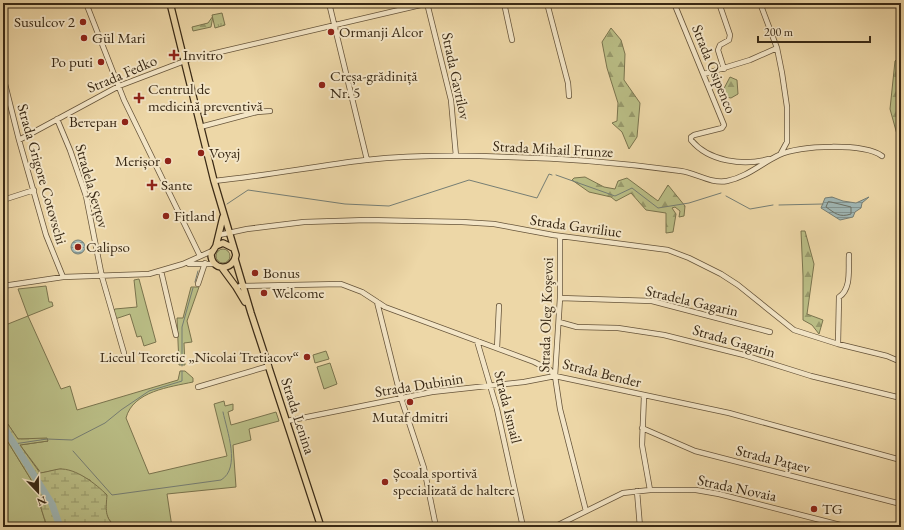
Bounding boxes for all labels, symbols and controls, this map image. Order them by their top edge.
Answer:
place label: Susulcov 2 [14,12,76,31]
marker: Susulcov 2 [78,17,88,27]
scale bar [758,18,870,44]
place label: Ormanji Alcor [339,22,423,41]
street label: Strada Osipenco [688,22,741,116]
text: 200 m [764,24,794,40]
marker: Ormanji Alcor [326,27,336,37]
place label: Gül Mari [92,28,146,47]
street label: Strada Gavrilov [438,31,475,122]
marker: Gül Mari [79,33,89,43]
place label: Invitro [183,45,223,64]
marker: Invitro [168,49,180,61]
street label: Strada Fedko [84,50,160,97]
place label: Po puti [51,52,93,71]
marker: Po puti [96,57,106,67]
place label: Creșa-grădiniță Nr. 5 [330,66,418,102]
place label: Centrul de medicină preventivă [148,79,263,115]
marker: Creșa-grădiniță Nr. 5 [317,80,327,90]
marker: Centrul de medicină preventivă [133,92,145,104]
street label: Strada Grigore Cotovschi [13,101,72,247]
place label: Ветеран [69,112,117,131]
marker: Ветеран [120,117,130,127]
street label: Strada Mihail Frunze [492,136,614,161]
street label: Stradela Șevțov [71,142,114,231]
place label: Voyaj [209,143,240,162]
marker: Voyaj [196,148,206,158]
place label: Merișor [115,151,160,170]
marker: Merișor [163,156,173,166]
place label: Sante [161,175,193,194]
marker: Sante [146,179,158,191]
place label: Fitland [174,206,216,225]
street label: Strada Gavriliuc [529,210,623,241]
marker: Fitland [161,211,171,221]
place label: Calipso [86,237,130,256]
marker: Calipso [73,242,83,252]
street label: Strada Oleg Koşevoi [534,257,557,373]
place label: Bonus [263,263,300,282]
marker: Bonus [250,268,260,278]
street label: Stradela Gagarin [644,281,740,320]
place label: Welcome [272,283,325,302]
marker: Welcome [259,288,269,298]
street label: Strada Gagarin [691,320,778,361]
place label: Liceul Teoretic „Nicolai Tretiacov“ [100,347,299,366]
marker: Liceul Teoretic „Nicolai Tretiacov“ [302,352,312,362]
street label: Strada Bender [561,354,643,391]
street label: Strada Dubinin [373,368,465,401]
street label: Strada Ismail [490,369,527,446]
street label: Strada Lenina [277,375,320,457]
marker: Mutaf dmitri [405,397,415,407]
place label: Mutaf dmitri [372,407,448,426]
street label: Strada Pațaev [734,440,813,477]
place label: Școala sportivă specializată de haltere [393,463,515,499]
street label: Strada Novaia [696,470,778,505]
north arrow [18,472,58,512]
marker: Școala sportivă specializată de haltere [380,477,390,487]
text: N [35,493,48,509]
place label: TG [822,499,843,518]
marker: TG [809,504,819,514]

